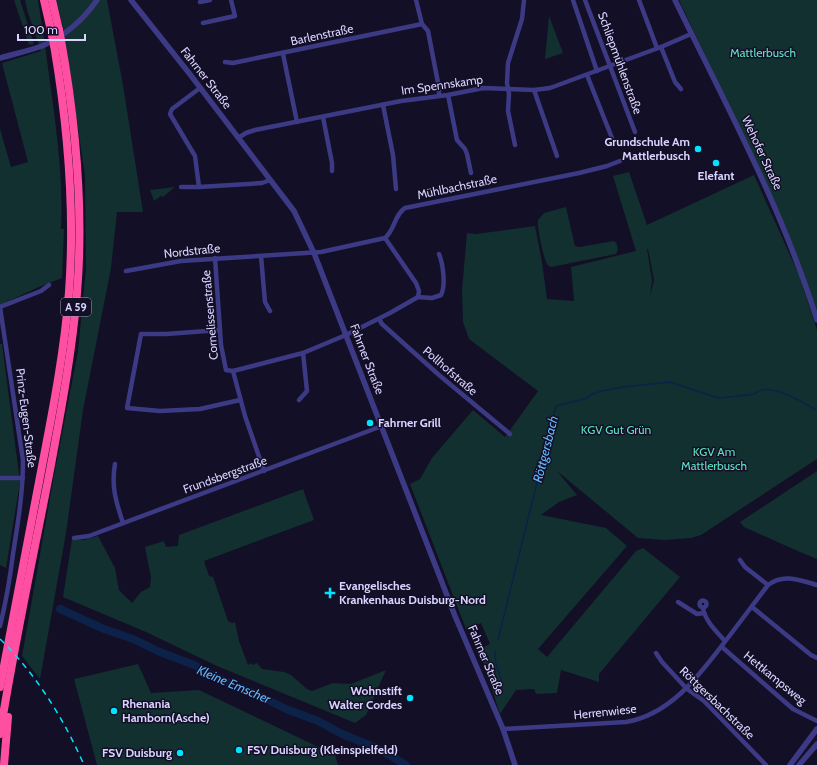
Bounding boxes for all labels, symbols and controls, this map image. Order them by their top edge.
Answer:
street label: Schliepmühlenstraße [595,10,646,116]
scale bar [18,16,85,42]
street label: Barlenstraße [289,21,355,48]
text: 100 m [24,22,58,37]
street label: Fahrner Straße [178,44,235,112]
park label: Mattlerbusch [730,45,796,60]
street label: Im Spennskamp [400,71,484,98]
street label: Wehofer Straße [739,113,786,192]
place label: Grundschule Am Mattlerbusch [604,134,690,163]
marker: Grundschule Am Mattlerbusch [693,144,703,154]
marker: Elefant [711,158,721,168]
place label: Elefant [698,168,734,183]
street label: Mühlbachstraße [416,171,498,202]
street label: Nordstraße [163,240,221,261]
street label: Cornelissenstraße [198,269,221,361]
road number: A 59 [61,298,91,316]
street label: Fahrner Straße [347,321,388,396]
street label: Pollhofstraße [420,343,481,398]
street label: Prinz-Eugen-Straße [13,367,40,469]
water label: Röttgersbach [529,414,561,484]
place label: Fahrner Grill [378,415,441,430]
marker: Fahrner Grill [365,418,375,428]
park label: KGV Gut Grün [581,422,651,437]
park label: KGV Am Mattlerbusch [681,444,747,473]
street label: Frundsbergstraße [181,452,269,497]
place label: Evangelisches Krankenhaus Duisburg-Nord [339,578,486,607]
marker: Evangelisches Krankenhaus Duisburg-Nord [324,587,336,599]
street label: Fahrner Straße [465,623,508,697]
street label: Hettkampsweg [741,648,811,708]
water label: Kleine Emscher [195,661,274,707]
street label: Röttgersbachstraße [677,663,758,742]
place label: Wohnstift Walter Cordes [329,683,402,712]
marker: Wohnstift Walter Cordes [405,693,415,703]
place label: Rhenania Hamborn(Asche) [122,696,210,725]
street label: Herrenwiese [573,701,637,722]
marker: Rhenania Hamborn(Asche) [109,706,119,716]
place label: FSV Duisburg (Kleinspielfeld) [247,742,398,757]
place label: FSV Duisburg [102,745,172,760]
marker: FSV Duisburg (Kleinspielfeld) [234,745,244,755]
marker: FSV Duisburg [175,748,185,758]

